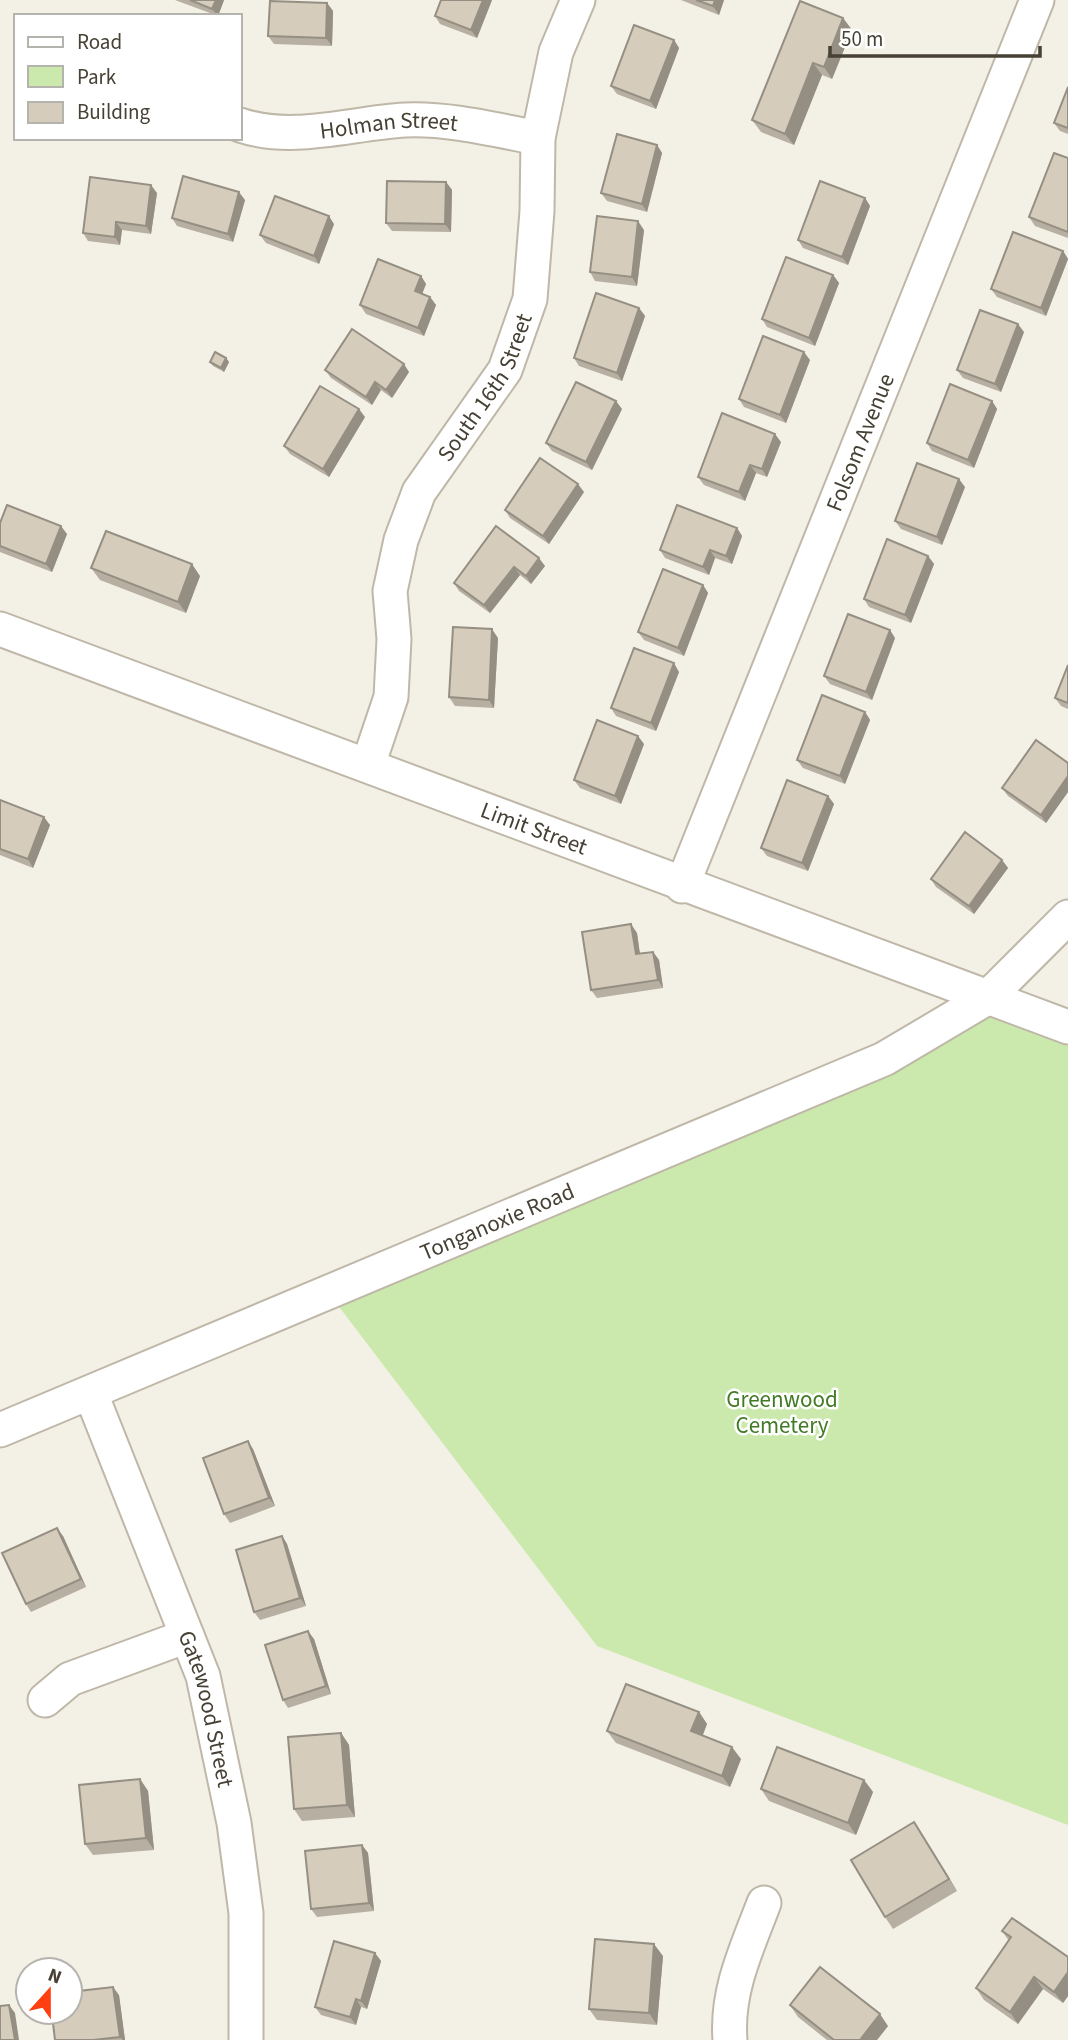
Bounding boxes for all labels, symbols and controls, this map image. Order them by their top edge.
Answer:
legend [14,14,242,140]
scale bar [830,14,1040,58]
text: 50 m [841,24,883,54]
text: Road [77,27,122,57]
text: Park [77,62,117,92]
text: Building [77,97,151,127]
street label: Holman Street [318,103,460,147]
street label: South 16th Street [429,309,540,468]
street label: Folsom Avenue [817,368,902,516]
street label: Limit Street [476,793,592,863]
street label: Tonganoxie Road [415,1174,579,1269]
park label: Greenwood Cemetery [726,1383,838,1442]
street label: Gatewood Street [170,1625,243,1790]
north arrow [14,1956,84,2026]
text: N [44,1962,65,1991]

